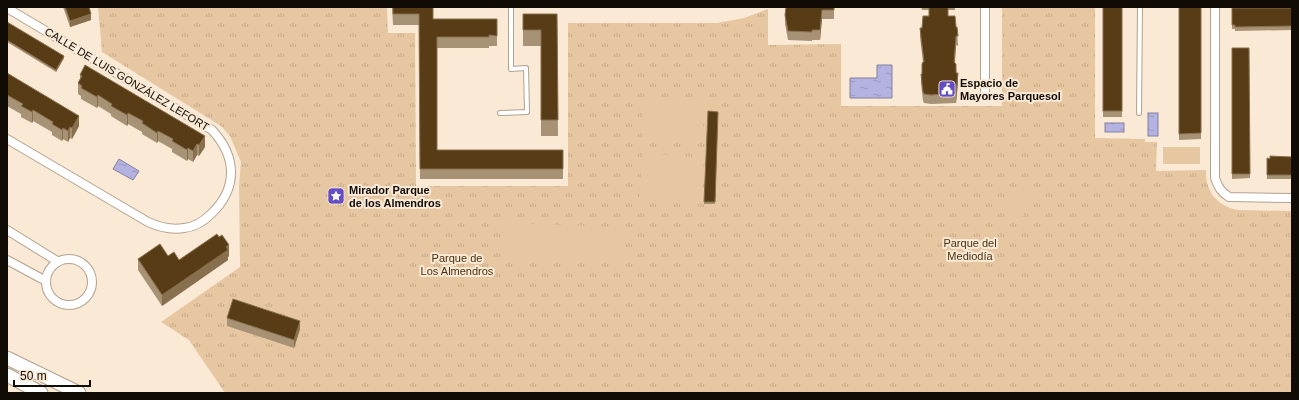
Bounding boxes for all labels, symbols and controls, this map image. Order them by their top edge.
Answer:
street label: CALLE DE LUIS GONZÁLEZ LEFORT [43,25,211,133]
place label: Espacio de Mayores Parquesol [960,77,1061,102]
public building icon: Espacio de Mayores Parquesol [937,79,957,99]
place label: Mirador Parque de los Almendros [349,184,441,209]
place icon: Mirador Parque de los Almendros [326,186,346,206]
park label: Parque del Mediodía [943,237,997,262]
park label: Parque de Los Almendros [421,252,494,277]
scale bar [14,362,90,388]
text: 50 m [20,369,47,383]

